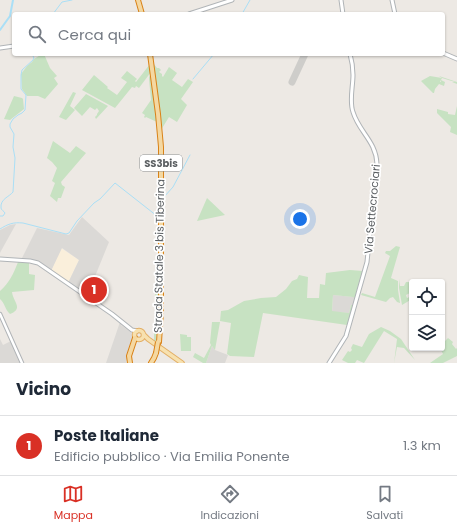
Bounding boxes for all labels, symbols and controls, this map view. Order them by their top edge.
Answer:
search box [12,12,445,56]
icon: search [26,23,48,45]
text: Cerca qui [58,24,131,45]
road number: SS3bis [140,155,182,171]
street label: Via Settecrociari [360,163,384,255]
street label: Strada Statale 3 bis Tiberina [150,179,168,333]
your location [290,209,310,229]
pin: 1 [81,275,107,305]
map controls [409,279,445,351]
button: locate [409,279,445,315]
button: layers [409,315,445,351]
text: Vicino [16,377,71,401]
text: Poste Italiane [54,425,159,446]
text: 1 [27,436,31,455]
text: 1.3 km [403,436,441,455]
text: Edificio pubblico · Via Emilia Ponente [54,447,290,466]
tab: Mappa [54,483,93,524]
tab: Indicazioni [200,483,259,524]
tab: Salvati [366,483,403,524]

